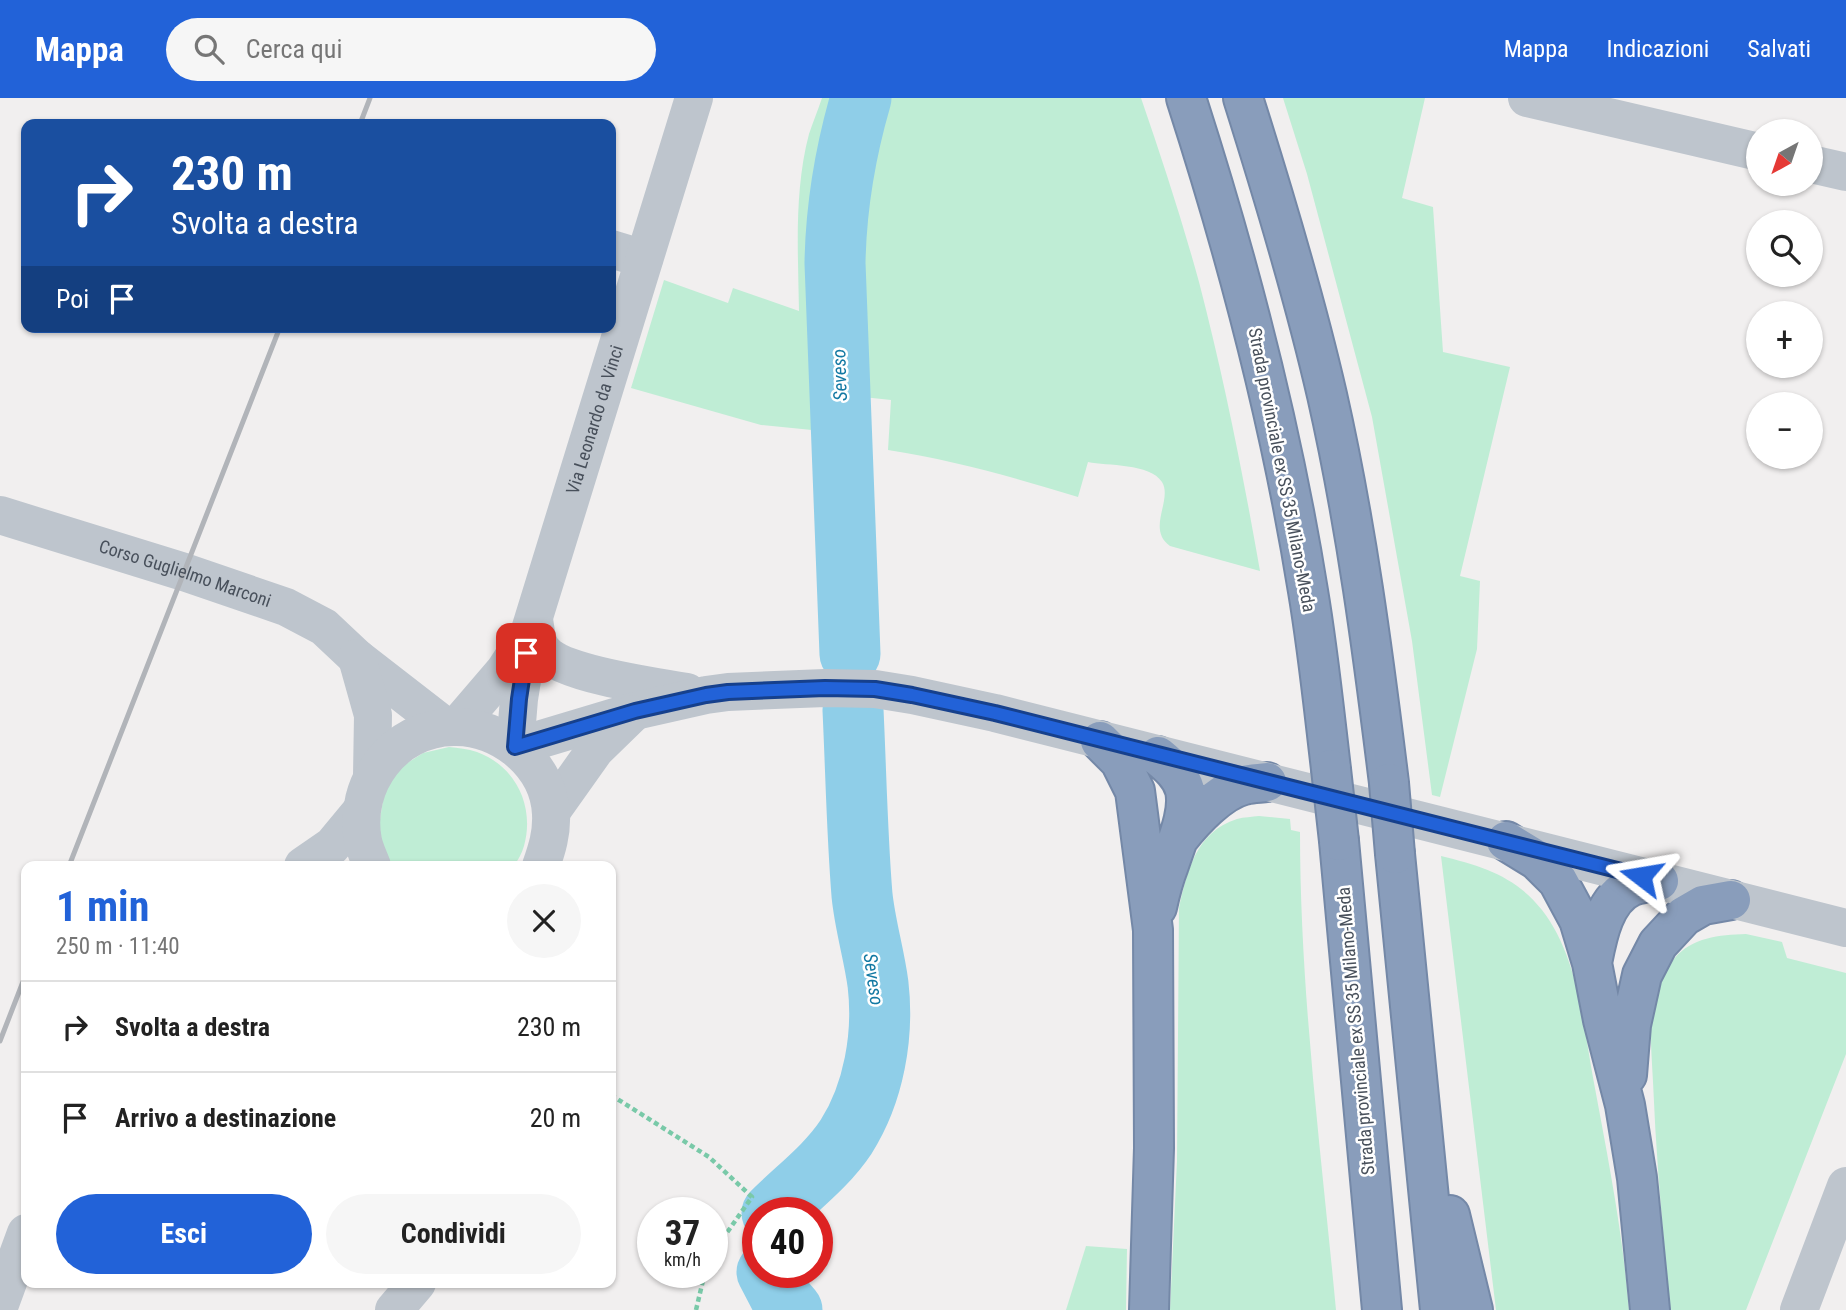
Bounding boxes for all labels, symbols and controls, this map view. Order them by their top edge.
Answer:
search box [166,18,656,81]
text: Mappa [35,30,124,69]
icon: search [190,30,228,68]
text: Cerca qui [246,34,342,64]
text: Mappa [1504,35,1569,63]
text: Indicazioni [1607,35,1709,63]
text: Salvati [1747,35,1811,63]
north arrow [1746,119,1824,196]
map controls [1746,119,1823,469]
text: 230 m [171,145,293,202]
icon: right [56,147,147,238]
text: Svolta a destra [171,204,359,242]
button: search [1746,210,1823,287]
icon: arrive [103,280,141,318]
text: Poi [56,284,89,314]
button: + [1746,301,1823,378]
street label: Strada provinciale ex SS 35 Milano-Meda [1245,326,1320,614]
street label: Via Leonardo da Vinci [561,343,627,497]
water label: Seveso [827,349,852,401]
button: − [1746,392,1823,469]
street label: Corso Guglielmo Marconi [96,535,274,611]
pin [496,623,556,683]
icon: arrive [507,634,545,672]
position arrow [1604,839,1678,913]
text: 1 min [56,882,149,931]
button: close [507,884,581,958]
street label: Strada provinciale ex SS 35 Milano-Meda [1332,886,1379,1176]
text: 250 m · 11:40 [56,933,180,960]
water label: Seveso [858,952,889,1006]
icon: right [56,1008,94,1046]
text: Svolta a destra [115,1012,270,1042]
text: 230 m [517,1012,581,1042]
icon: arrive [56,1099,94,1137]
text: Arrivo a destinazione [115,1103,336,1133]
text: 20 m [530,1103,581,1133]
button: Esci [56,1194,312,1274]
button: Condividi [326,1194,581,1274]
speed limit sign: 40 [742,1197,833,1288]
text: 37 [665,1213,700,1254]
text: km/h [664,1249,701,1270]

